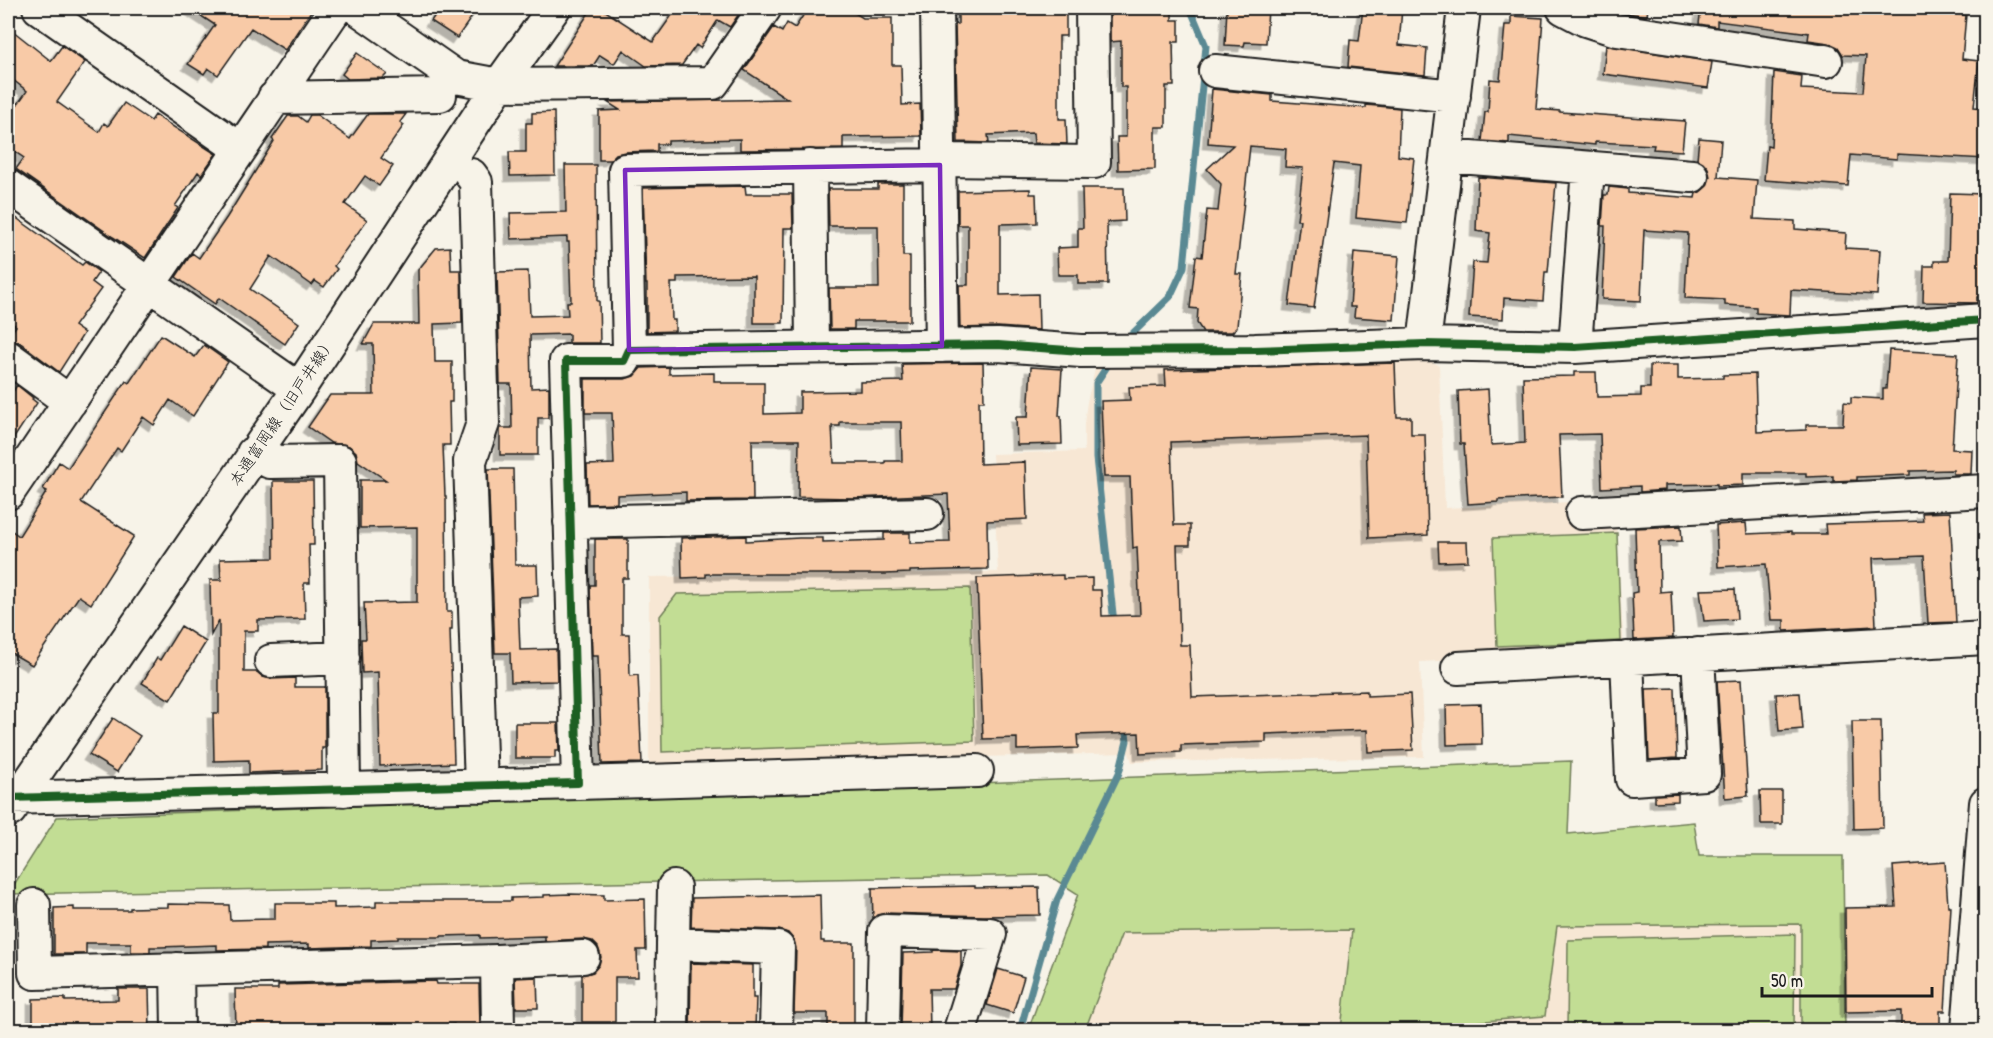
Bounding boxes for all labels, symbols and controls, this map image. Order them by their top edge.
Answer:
street label: 本通富岡線（旧戸井線） [224,332,340,490]
scale bar [1762,960,1932,998]
text: 50 m [1771,968,1803,993]

